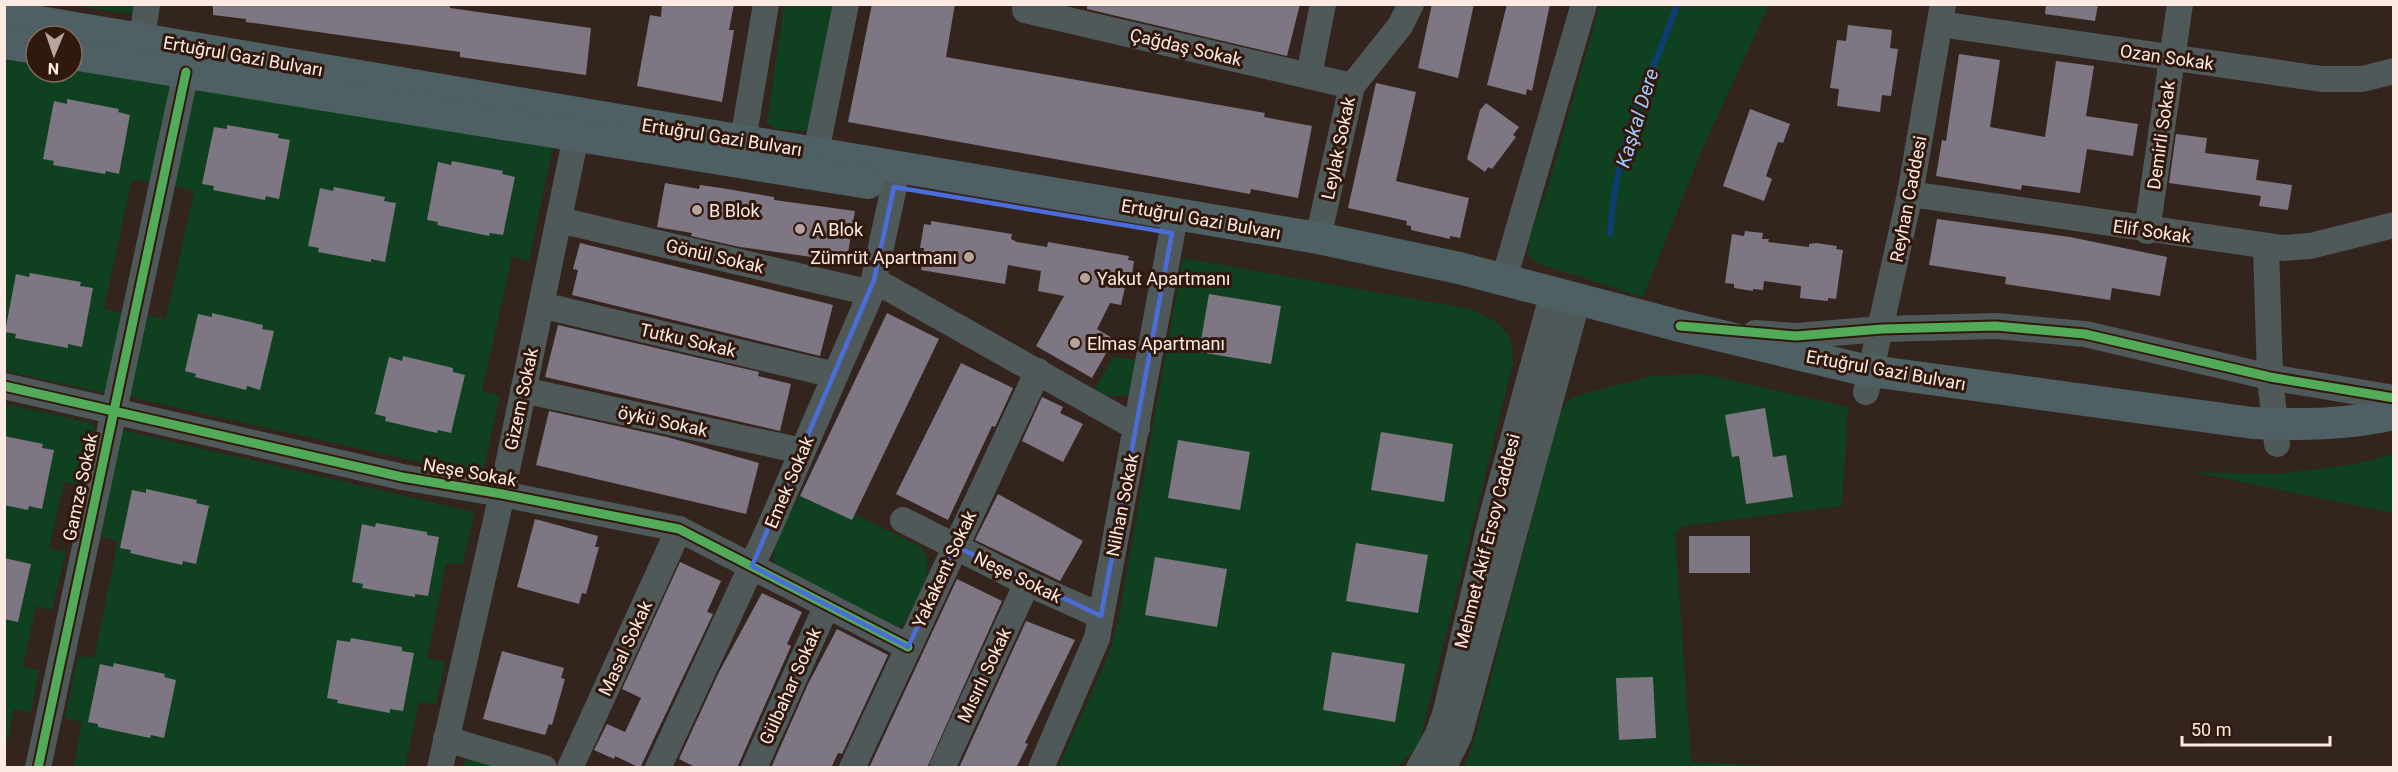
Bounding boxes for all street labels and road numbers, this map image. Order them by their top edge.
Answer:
street label: Çağdaş Sokak [1128,24,1245,70]
street label: Ertuğrul Gazi Bulvarı [161,32,325,80]
street label: Ozan Sokak [2119,40,2216,74]
street label: Demirli Sokak [2143,78,2179,191]
street label: Leylak Sokak [1317,94,1359,201]
street label: Ertuğrul Gazi Bulvarı [640,114,804,160]
street label: Reyhan Caddesi [1885,134,1931,264]
street label: Ertuğrul Gazi Bulvarı [1119,195,1283,243]
street label: Elif Sokak [2112,215,2193,247]
street label: Gönül Sokak [664,234,767,278]
street label: Tutku Sokak [638,319,739,361]
street label: Gizem Sokak [500,345,542,452]
street label: Ertuğrul Gazi Bulvarı [1804,346,1968,394]
street label: öykü Sokak [616,401,711,441]
street label: Gamze Sokak [58,430,102,543]
street label: Mehmet Akif Ersoy Caddesi [1450,431,1524,651]
street label: Emek Sokak [760,432,818,531]
street label: Nilhan Sokak [1102,451,1142,558]
street label: Neşe Sokak [422,453,519,491]
street label: Yakakent Sokak [908,506,981,631]
street label: Neşe Sokak [971,547,1066,608]
street label: Masal Sokak [594,596,657,699]
street label: Mısırlı Sokak [953,623,1016,726]
street label: Gülbahar Sokak [755,624,826,748]

